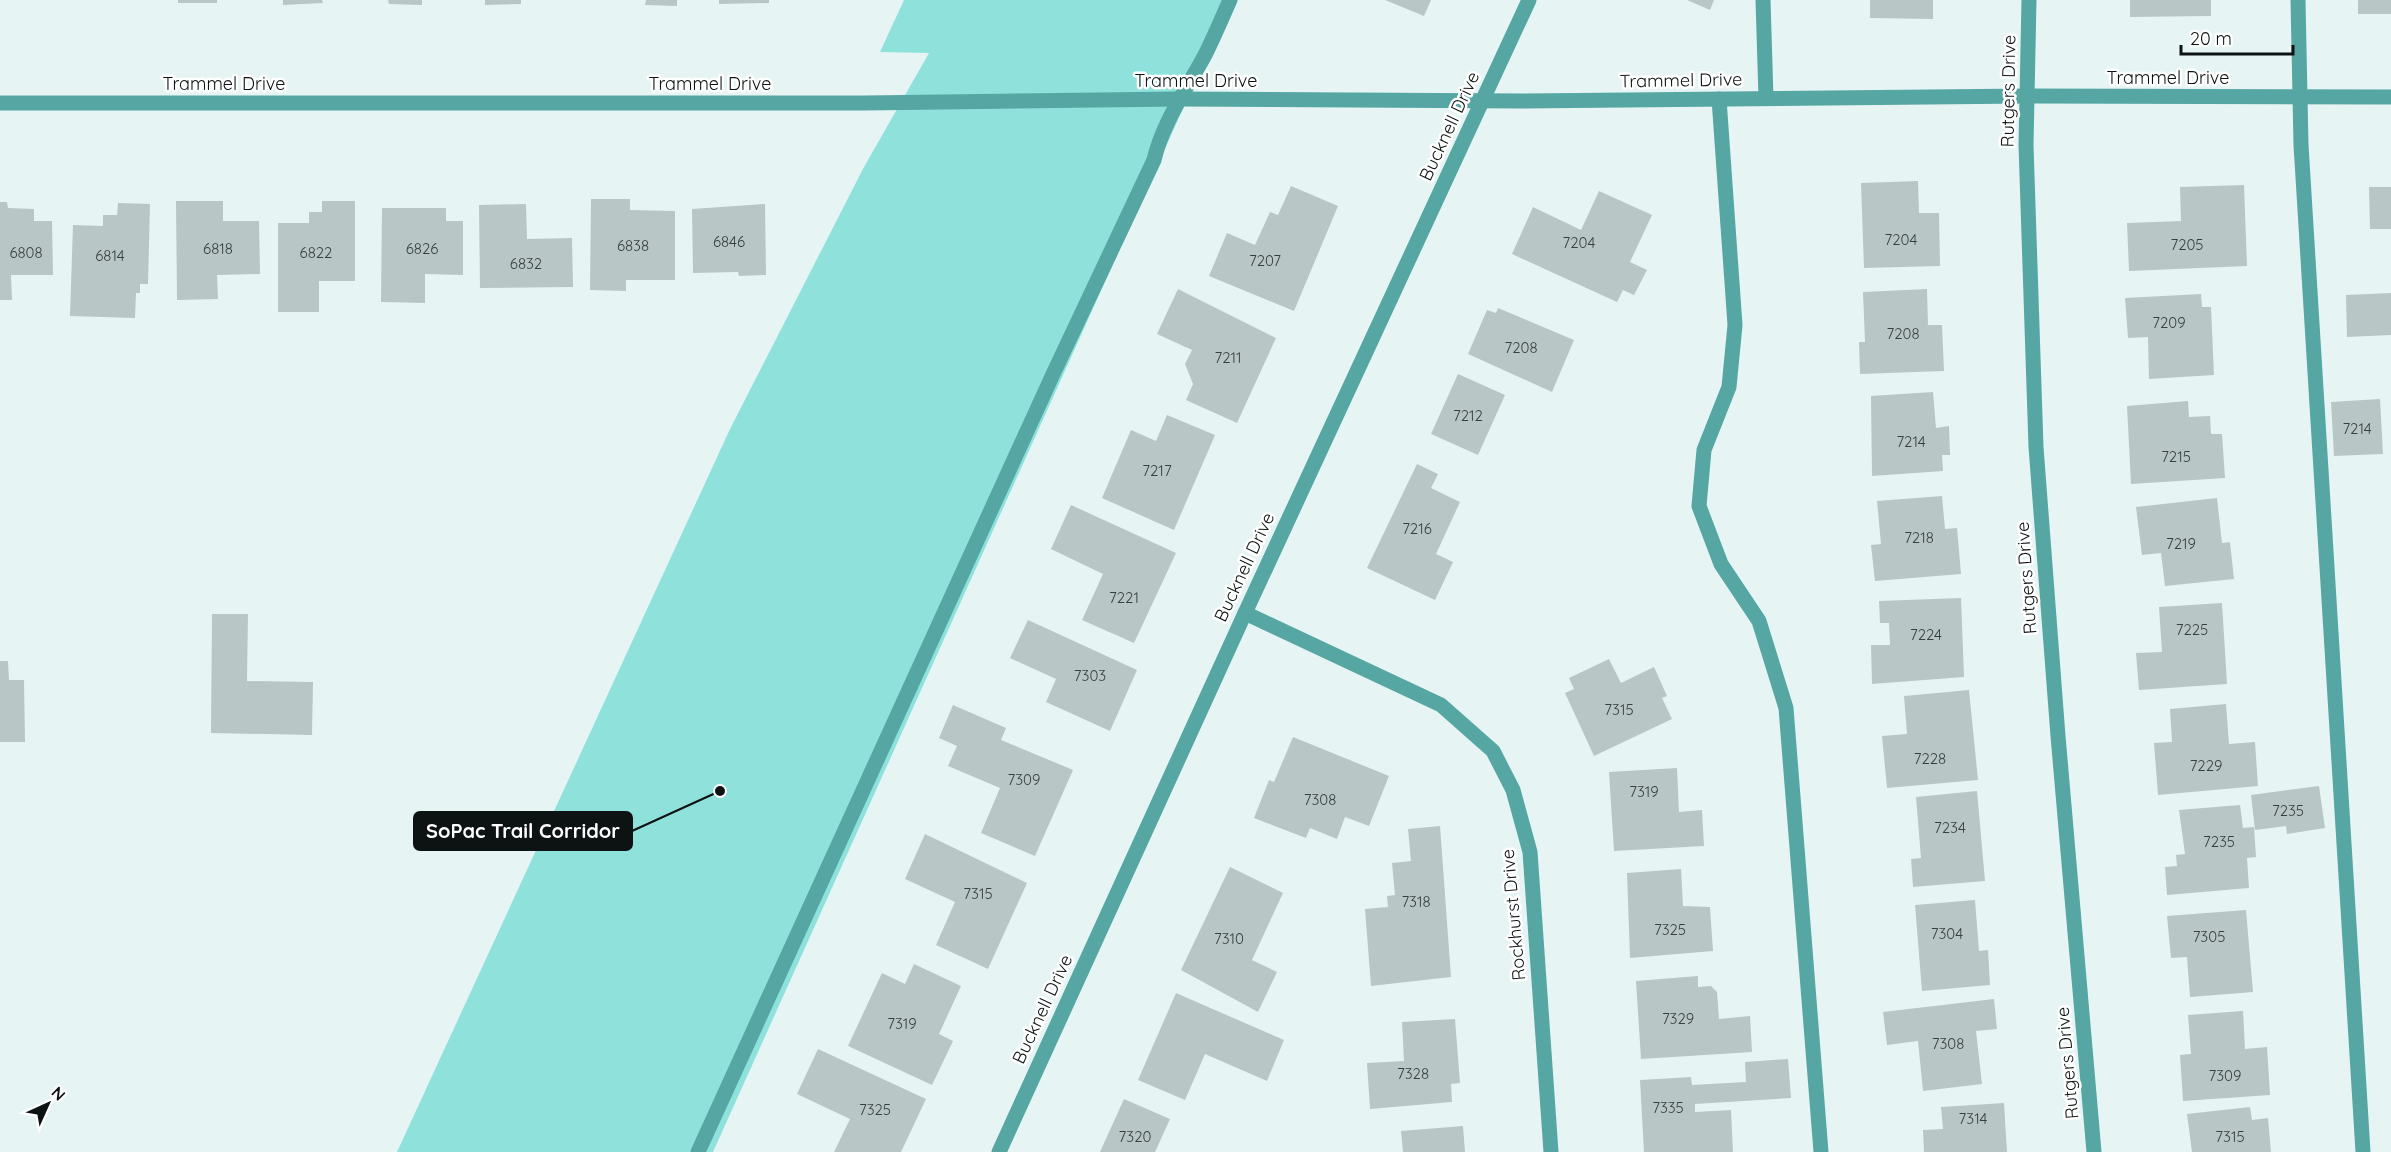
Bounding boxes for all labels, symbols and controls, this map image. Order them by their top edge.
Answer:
scale bar [2181,18,2294,56]
text: 20 m [2190,27,2232,50]
street label: Rutgers Drive [1996,34,2020,148]
street label: Trammel Drive [2107,66,2229,89]
street label: Trammel Drive [1619,67,1743,93]
street label: Bucknell Drive [1414,68,1484,184]
street label: Trammel Drive [1135,69,1257,92]
street label: Trammel Drive [163,72,285,95]
street label: Trammel Drive [649,72,771,95]
house number: 7204 [1885,230,1918,249]
house number: 6846 [713,232,745,251]
house number: 7204 [1563,233,1596,252]
house number: 7205 [2170,235,2204,254]
house number: 6838 [617,236,649,255]
house number: 6818 [203,239,233,258]
house number: 6826 [406,239,438,258]
house number: 6808 [9,243,43,262]
house number: 6822 [300,243,332,262]
house number: 6814 [95,246,125,265]
house number: 7207 [1249,251,1281,270]
house number: 6832 [510,254,542,273]
house number: 7209 [2152,313,2186,332]
house number: 7208 [1886,324,1920,343]
house number: 7208 [1504,338,1538,357]
house number: 7211 [1214,348,1242,367]
house number: 7212 [1453,406,1483,425]
house number: 7214 [2342,419,2372,438]
house number: 7214 [1896,432,1926,451]
house number: 7215 [2161,447,2191,466]
house number: 7217 [1142,461,1172,480]
street label: Bucknell Drive [1209,509,1279,625]
house number: 7216 [1402,519,1432,538]
street label: Rutgers Drive [2011,521,2041,635]
house number: 7218 [1904,528,1934,547]
house number: 7219 [2166,534,2196,553]
house number: 7221 [1109,588,1139,607]
house number: 7225 [2176,620,2208,639]
house number: 7224 [1910,625,1942,644]
house number: 7303 [1074,666,1106,685]
house number: 7315 [1604,700,1634,719]
house number: 7228 [1914,749,1946,768]
house number: 7229 [2190,756,2222,775]
house number: 7309 [1008,770,1040,789]
house number: 7319 [1629,782,1659,801]
house number: 7308 [1304,790,1336,809]
house number: 7235 [2272,801,2304,820]
callout: SoPac Trail Corridor [414,812,632,850]
text: SoPac Trail Corridor [426,818,620,843]
house number: 7234 [1934,818,1966,837]
house number: 7235 [2203,832,2235,851]
street label: Rockhurst Drive [1496,848,1530,982]
house number: 7315 [963,884,993,903]
house number: 7318 [1401,892,1431,911]
house number: 7325 [1654,920,1686,939]
house number: 7304 [1931,924,1963,943]
house number: 7305 [2193,927,2225,946]
house number: 7310 [1214,929,1244,948]
street label: Bucknell Drive [1007,951,1077,1067]
street label: Rutgers Drive [2051,1006,2083,1120]
house number: 7329 [1662,1009,1694,1028]
house number: 7319 [887,1014,917,1033]
house number: 7308 [1932,1034,1964,1053]
house number: 7328 [1397,1064,1429,1083]
house number: 7309 [2209,1066,2241,1085]
north arrow [18,1074,78,1134]
text: N [47,1082,70,1105]
house number: 7335 [1652,1098,1684,1117]
house number: 7325 [859,1100,891,1119]
house number: 7314 [1959,1109,1987,1128]
house number: 7320 [1119,1127,1151,1146]
house number: 7315 [2215,1127,2245,1146]

